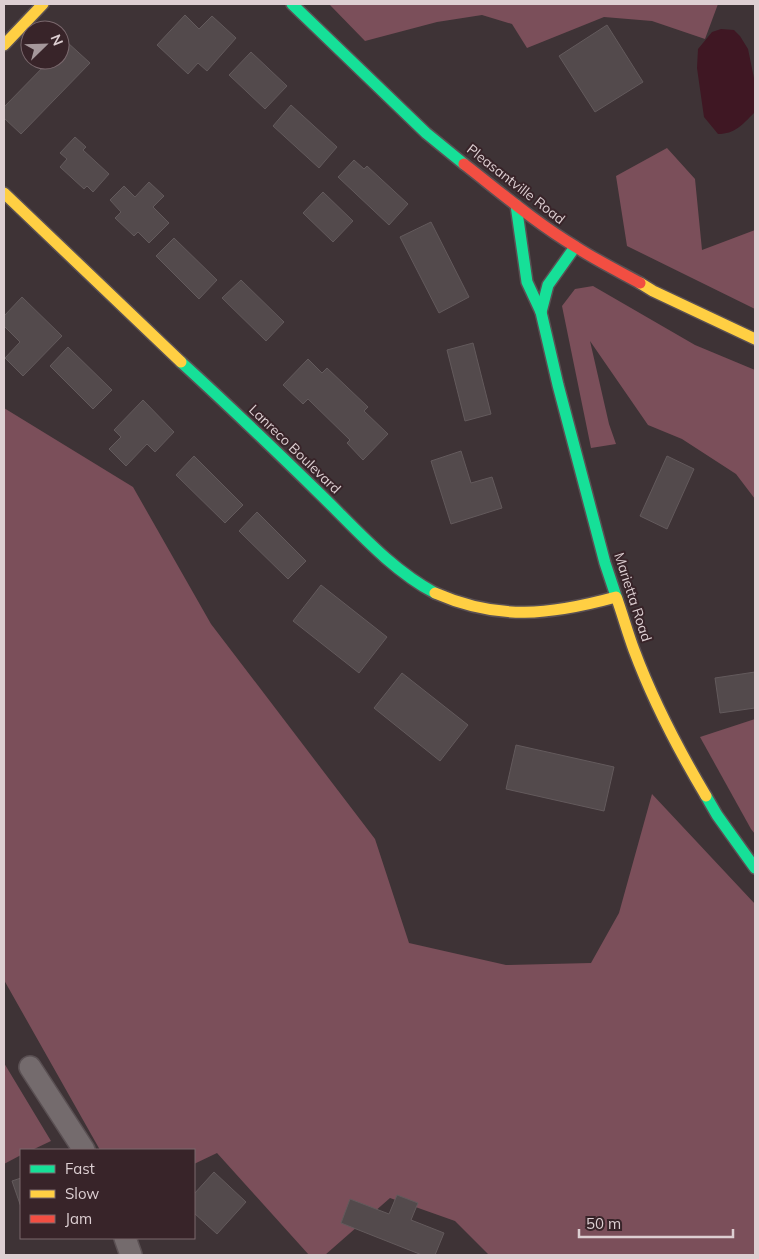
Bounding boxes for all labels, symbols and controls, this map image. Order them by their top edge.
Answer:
north arrow [20,20,70,70]
text: N [47,32,67,48]
street label: Pleasantville Road [463,140,569,228]
street label: Lanreco Boulevard [245,401,345,497]
street label: Marietta Road [610,550,656,644]
legend [20,1149,195,1239]
text: Fast [65,1159,95,1178]
text: Slow [65,1184,99,1203]
scale bar [579,1206,733,1238]
text: Jam [65,1209,92,1228]
text: 50 m [586,1214,621,1233]

